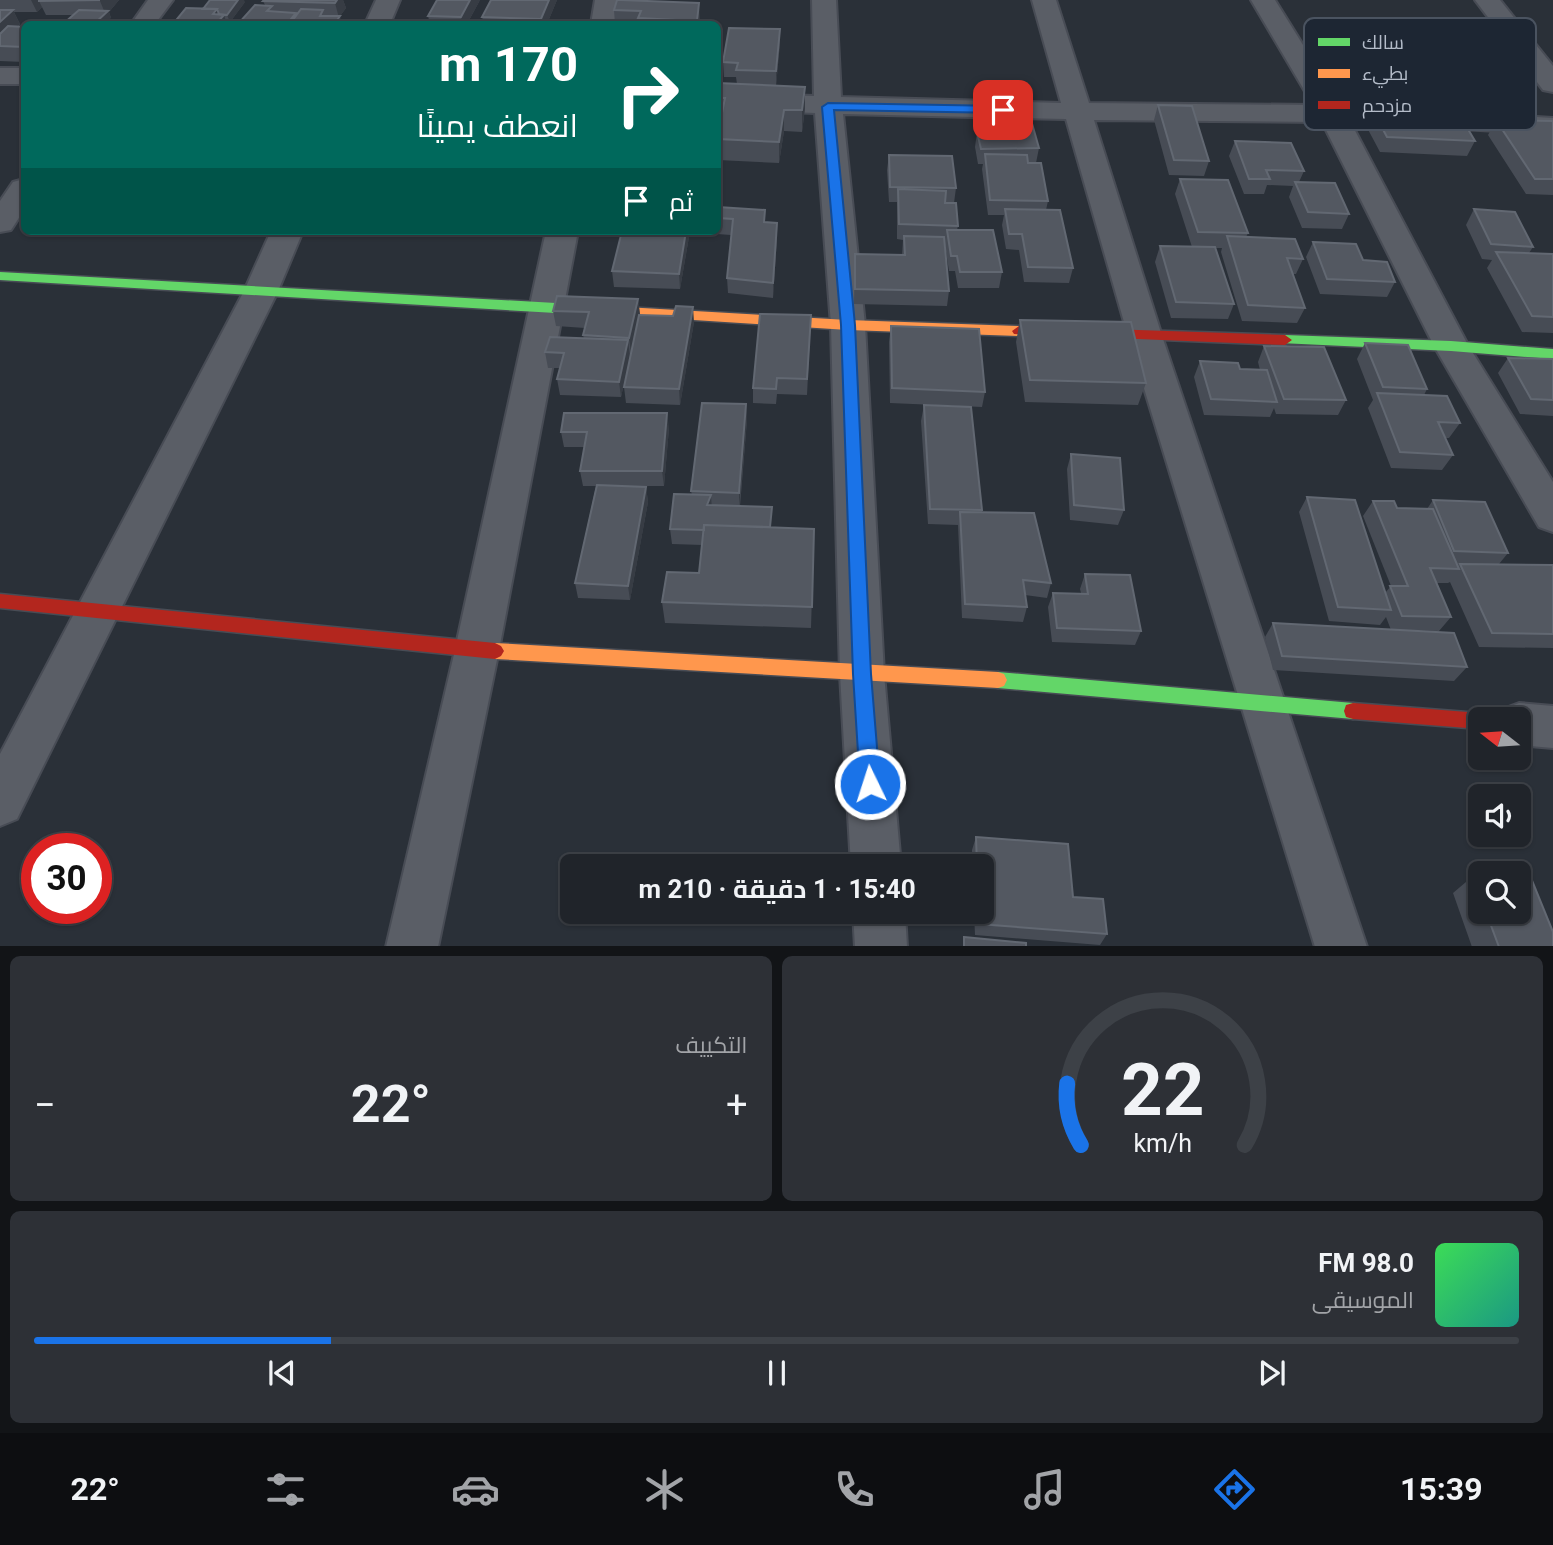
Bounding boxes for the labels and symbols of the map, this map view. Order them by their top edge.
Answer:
legend [1304,18,1536,130]
text: سالك [1362,31,1404,54]
text: بطيء [1362,62,1408,88]
pin [973,80,1033,140]
text: مزدحم [1362,94,1412,119]
north arrow [1468,707,1531,770]
position arrow [833,747,907,821]
speed limit sign: 30 [21,833,112,924]

